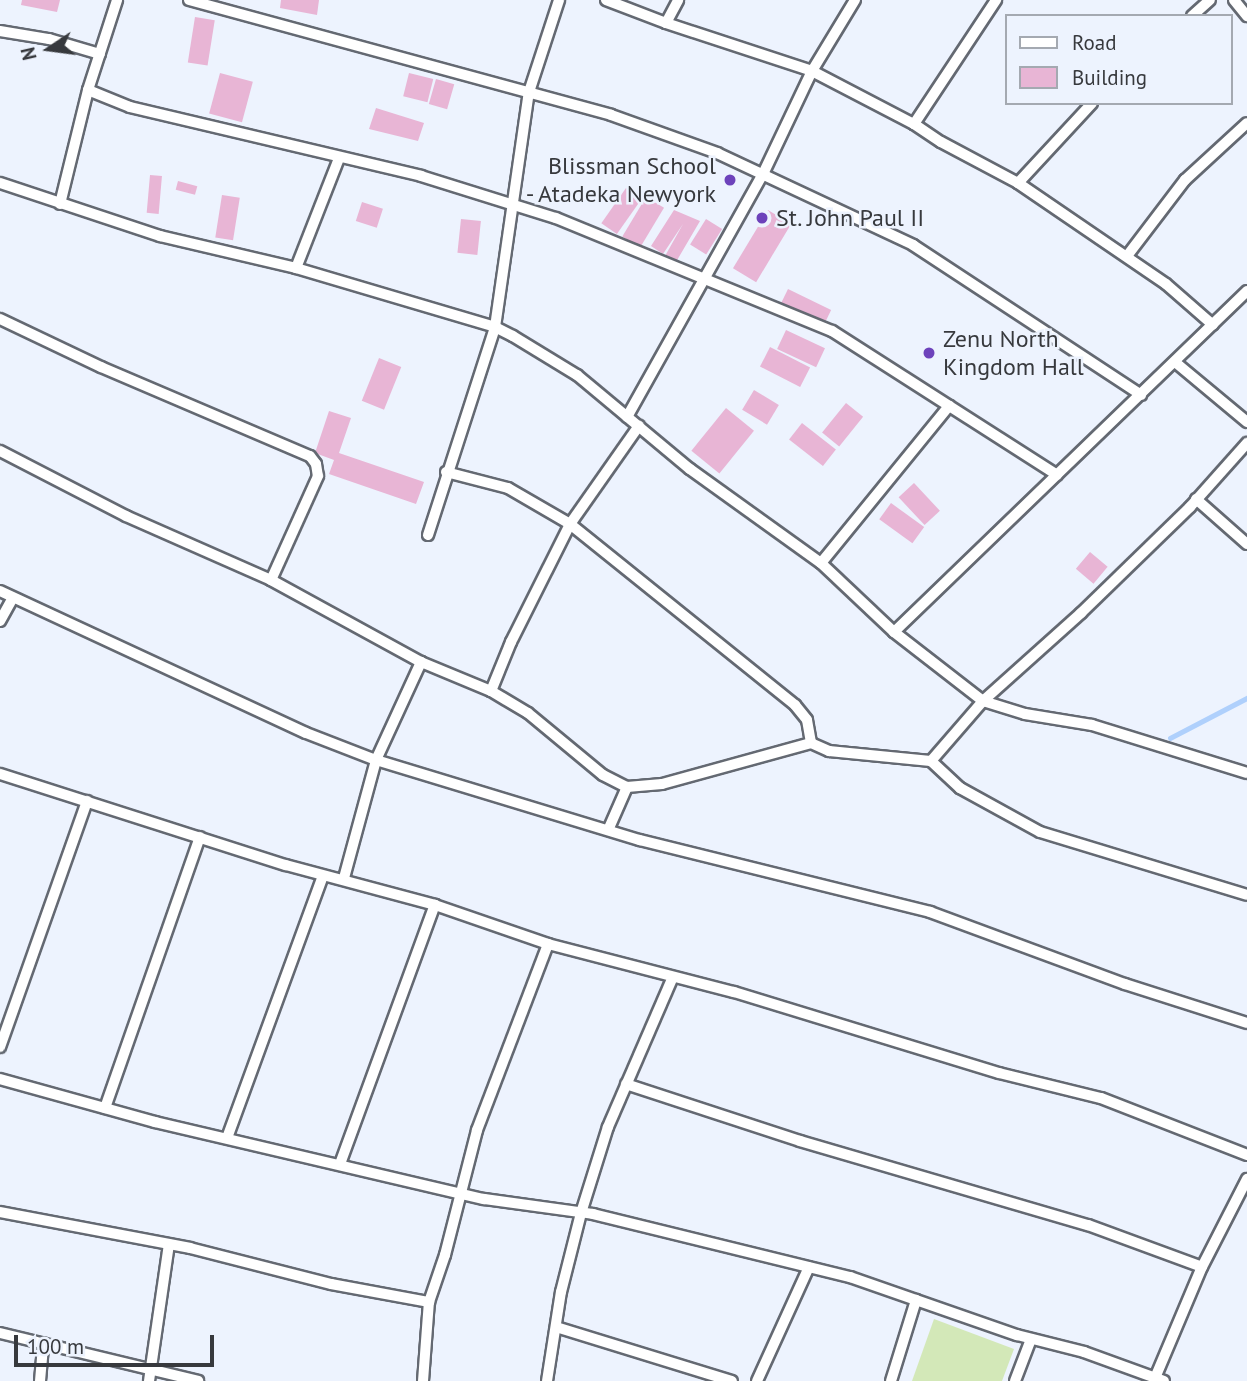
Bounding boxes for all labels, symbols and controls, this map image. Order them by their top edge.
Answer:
north arrow [14,14,84,84]
legend [1006,14,1233,105]
text: Road [1072,29,1116,56]
text: N [15,45,42,63]
text: Building [1072,64,1147,91]
place label: Blissman School - Atadeka Newyork [523,152,716,208]
marker: Blissman School - Atadeka Newyork [722,172,738,188]
place label: St. John Paul II [776,204,926,232]
marker: St. John Paul II [754,210,770,226]
place label: Zenu North Kingdom Hall [943,325,1084,381]
marker: Zenu North Kingdom Hall [921,345,937,361]
scale bar [18,1322,217,1366]
text: 100 m [27,1333,84,1360]

